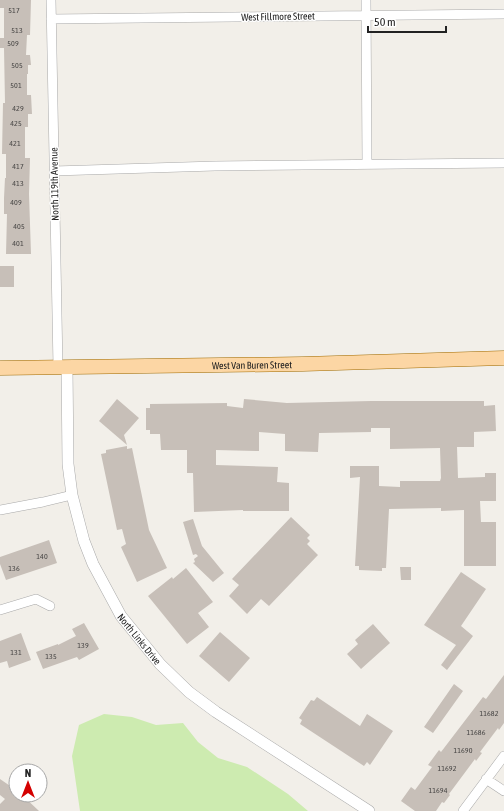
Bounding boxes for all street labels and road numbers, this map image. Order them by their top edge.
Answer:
street label: West Fillmore Street [241,10,315,23]
street label: North 119th Avenue [48,147,61,221]
street label: West Van Buren Street [212,359,292,371]
street label: North Links Drive [115,611,163,667]

